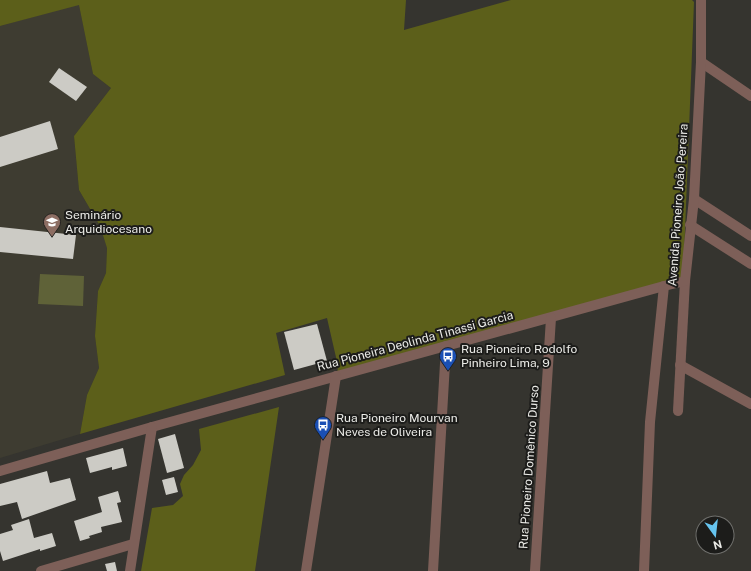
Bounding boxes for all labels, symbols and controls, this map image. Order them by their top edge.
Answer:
street label: Avenida Pioneiro João Pereira [665,123,691,287]
place label: Seminário Arquidiocesano [65,208,152,236]
school or university icon: Seminário Arquidiocesano [42,212,62,237]
street label: Rua Pioneira Deolinda Tinassi Garcia [315,308,515,374]
place label: Rua Pioneiro Rodolfo Pinheiro Lima, 9 [461,342,578,370]
bus stop icon: Rua Pioneiro Rodolfo Pinheiro Lima, 9 [438,346,458,371]
street label: Rua Pioneiro Domênico Durso [516,384,542,549]
place label: Rua Pioneiro Mourvan Neves de Oliveira [336,411,458,439]
bus stop icon: Rua Pioneiro Mourvan Neves de Oliveira [313,415,333,440]
north arrow [695,515,735,555]
text: N [712,538,723,552]

